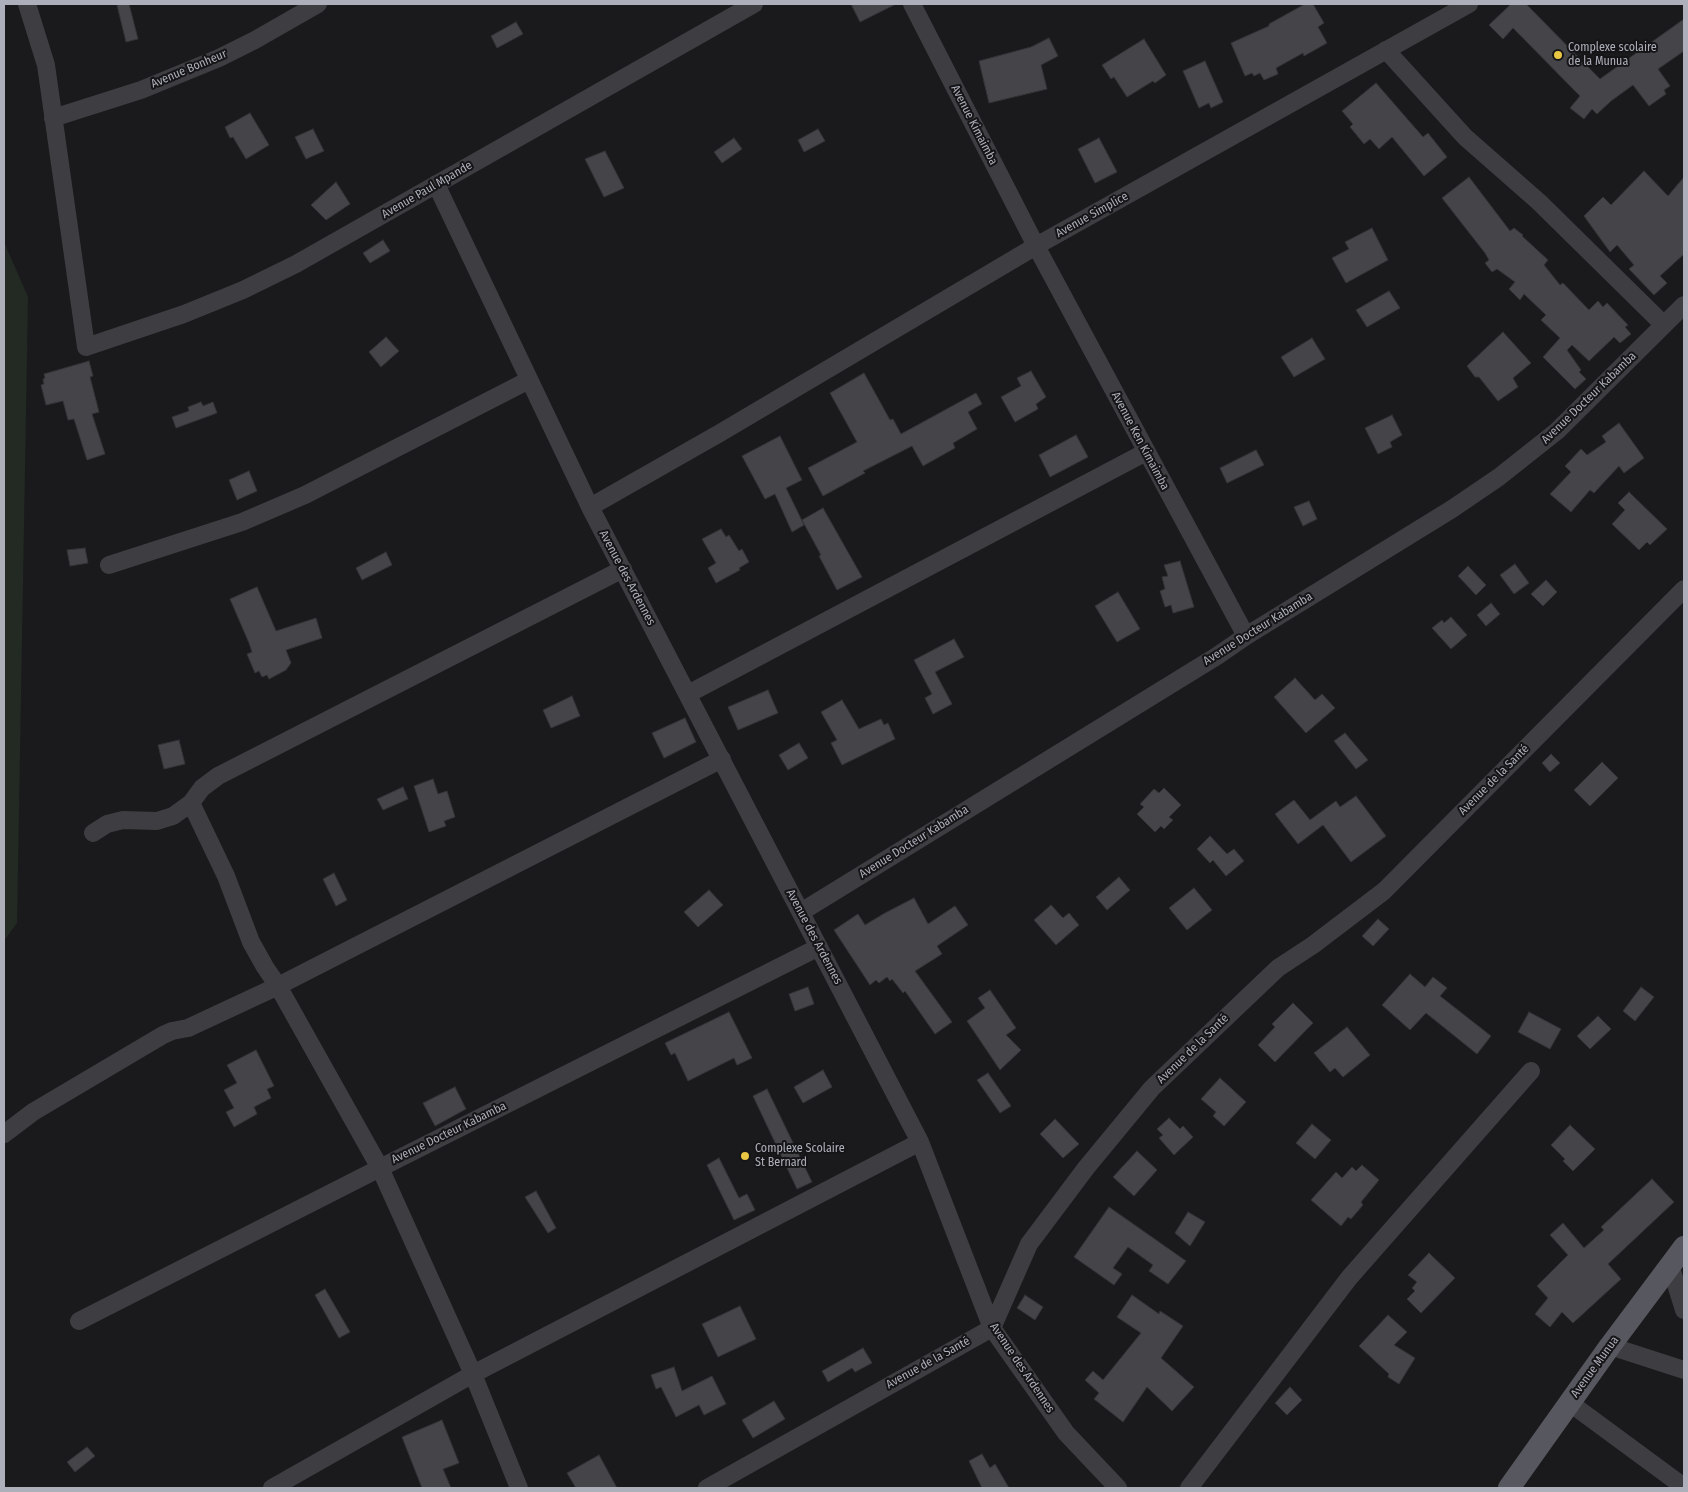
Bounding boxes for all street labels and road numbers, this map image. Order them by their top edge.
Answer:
street label: Avenue Bonheur [149,47,229,91]
street label: Avenue Kimaimba [948,83,1000,167]
street label: Avenue Paul Mpande [379,158,475,222]
street label: Avenue Simplice [1053,189,1131,241]
street label: Avenue Docteur Kabamba [1539,349,1639,447]
street label: Avenue Ken Kimaimba [1108,389,1172,493]
street label: Avenue des Ardennes [596,528,658,628]
street label: Avenue Docteur Kabamba [1201,590,1315,668]
street label: Avenue de la Santé [1456,742,1532,818]
street label: Avenue Docteur Kabamba [857,803,971,881]
street label: Avenue des Ardennes [783,887,845,987]
street label: Avenue de la Santé [1154,1011,1232,1087]
street label: Avenue Docteur Kabamba [389,1099,509,1167]
street label: Avenue des Ardennes [987,1320,1057,1416]
street label: Avenue de la Santé [884,1334,972,1392]
street label: Avenue Munua [1568,1334,1622,1400]

